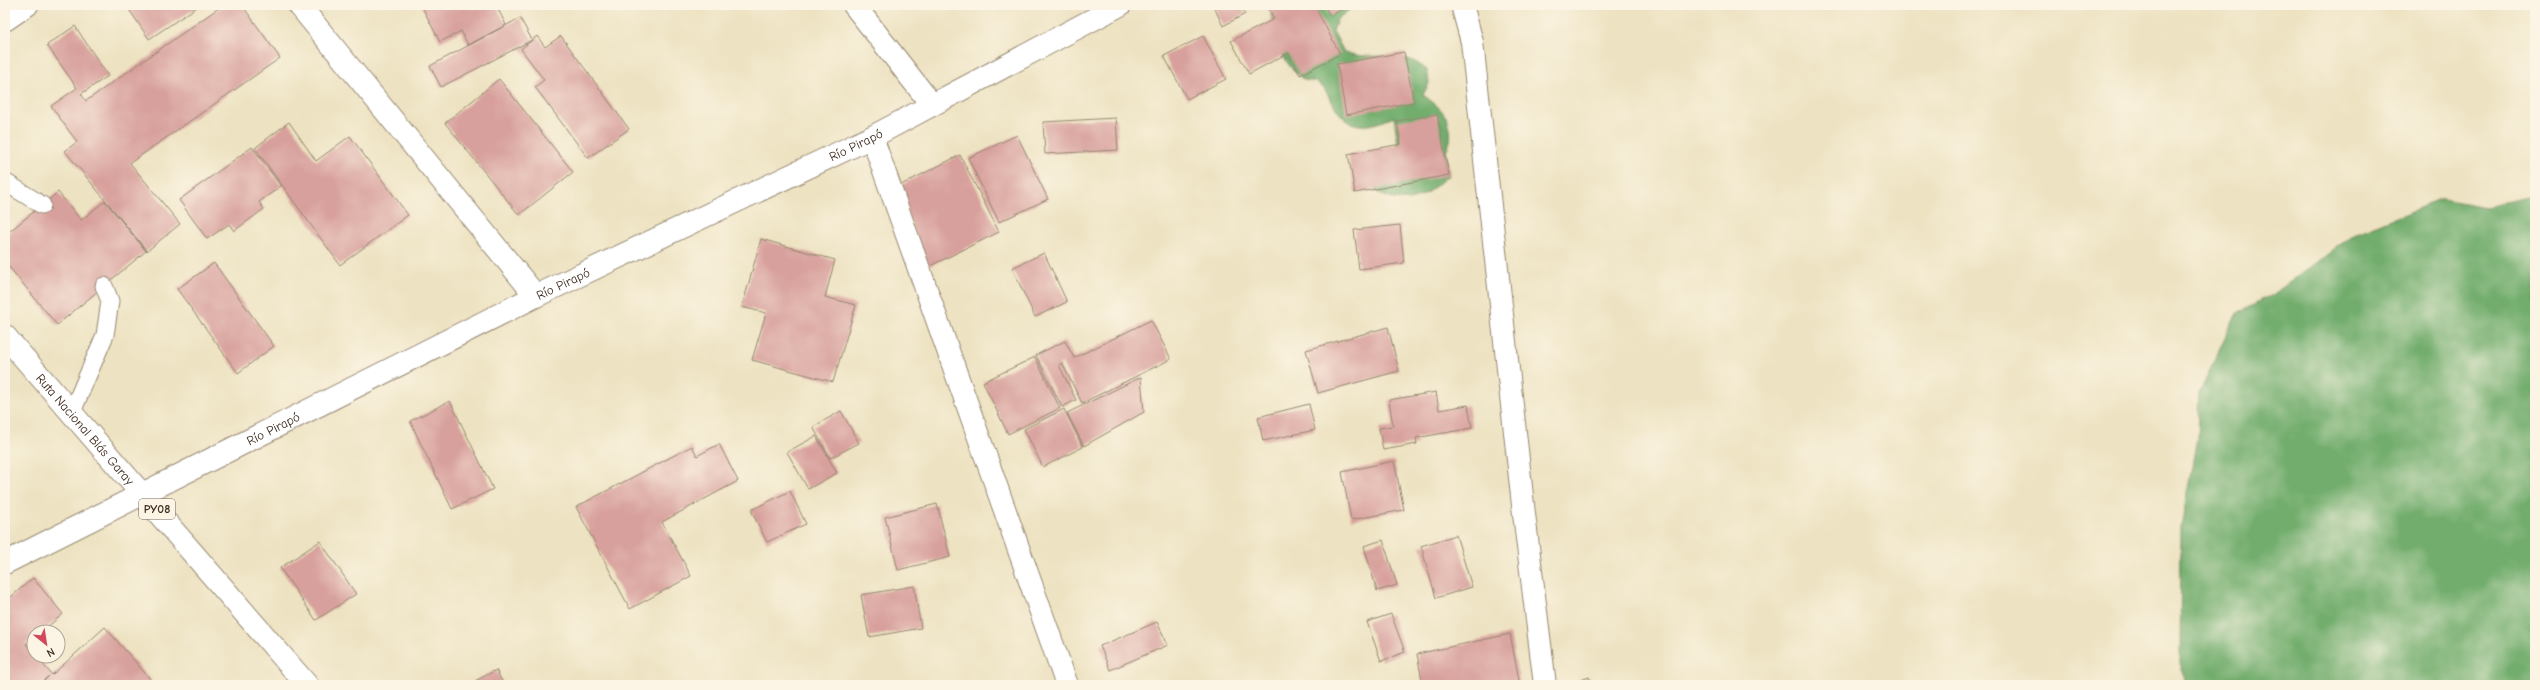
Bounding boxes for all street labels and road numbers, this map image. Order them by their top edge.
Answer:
street label: Río Pirapó [826,125,885,164]
street label: Río Pirapó [534,264,592,302]
street label: Ruta Nacional Blás Garay [33,370,138,488]
street label: Río Pirapó [244,409,302,448]
road number: PY08 [139,499,175,519]

